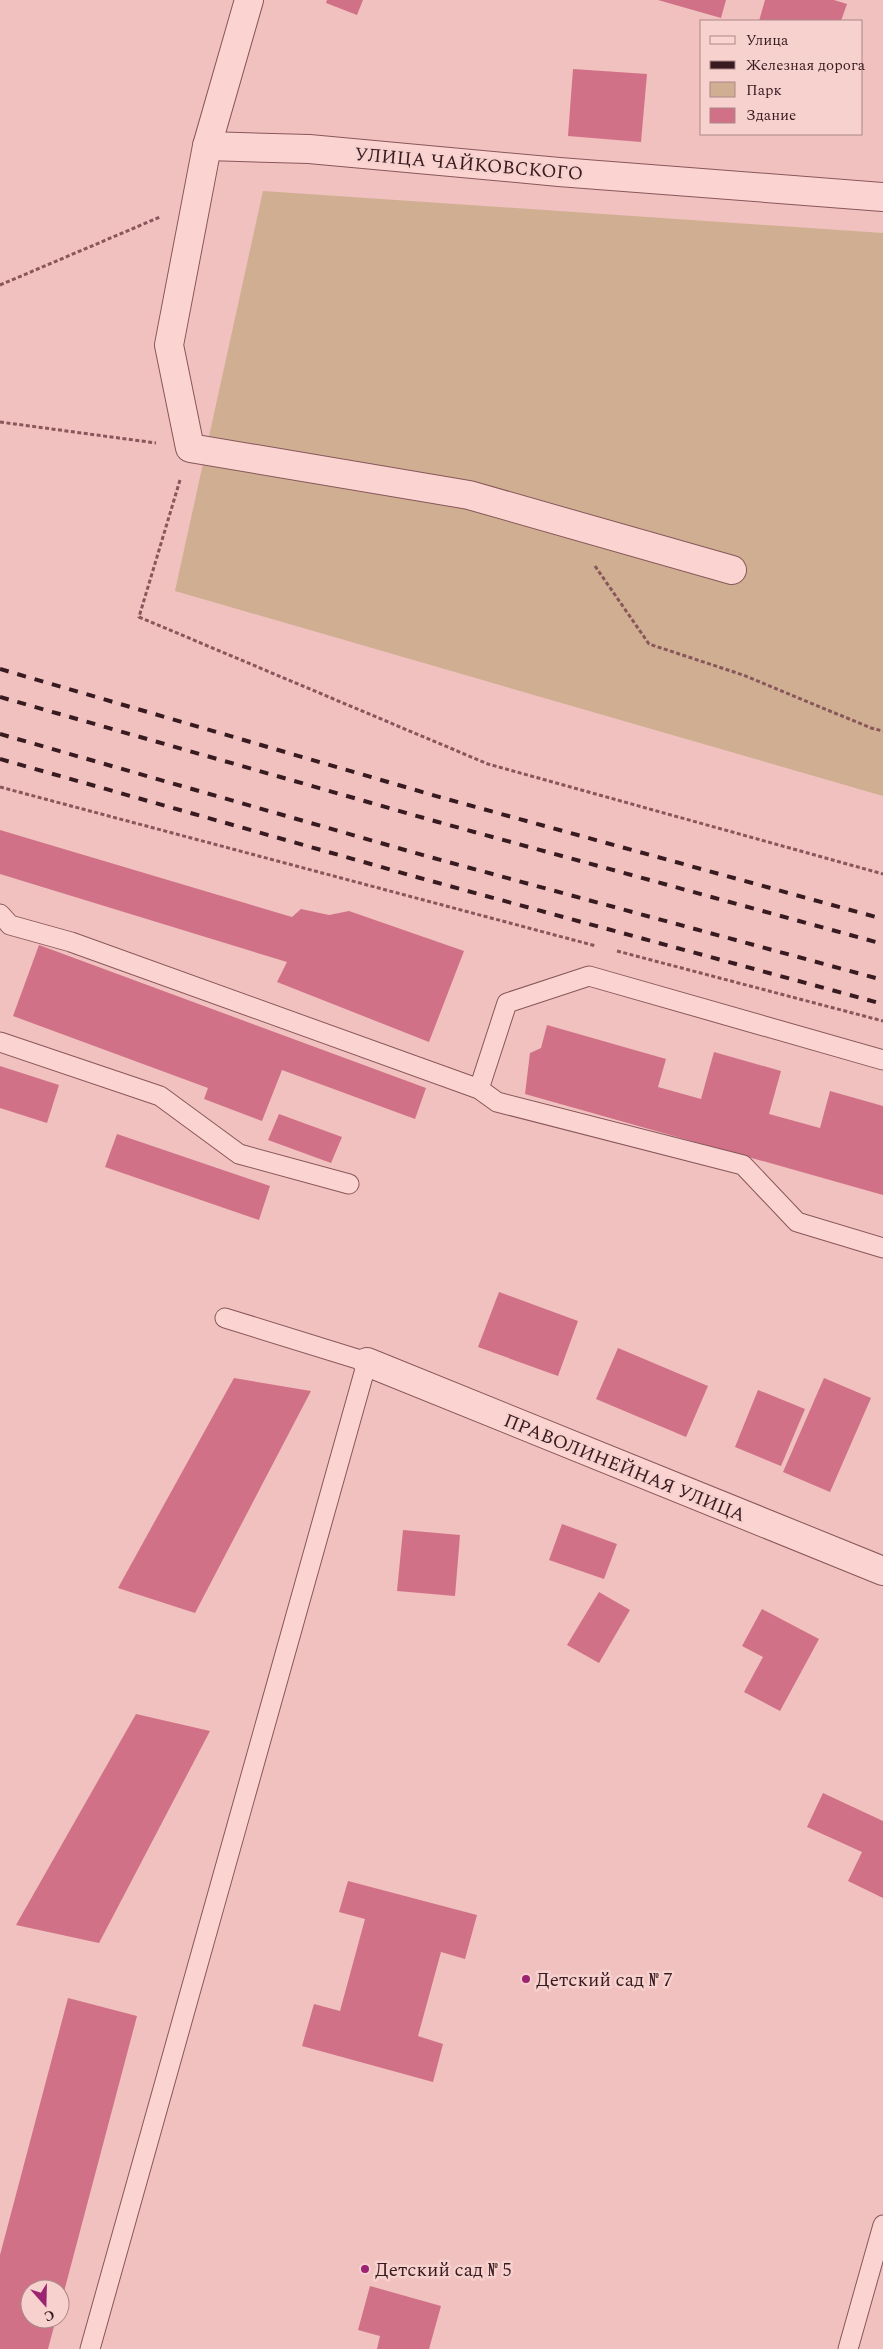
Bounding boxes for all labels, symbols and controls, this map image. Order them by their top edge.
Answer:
legend [700,20,863,135]
text: Улица [746,29,789,52]
text: Железная дорога [746,54,866,77]
text: Парк [746,79,782,102]
text: Здание [746,104,796,127]
street label: УЛИЦА ЧАЙКОВСКОГО [354,140,584,189]
street label: ПРАВОЛИНЕЙНАЯ УЛИЦА [499,1406,750,1530]
place label: Детский сад № 7 [536,1966,673,1995]
marker: Детский сад № 7 [520,1973,532,1985]
place label: Детский сад № 5 [375,2256,512,2285]
marker: Детский сад № 5 [359,2263,371,2275]
north arrow [20,2279,70,2329]
text: С [41,2304,58,2327]

